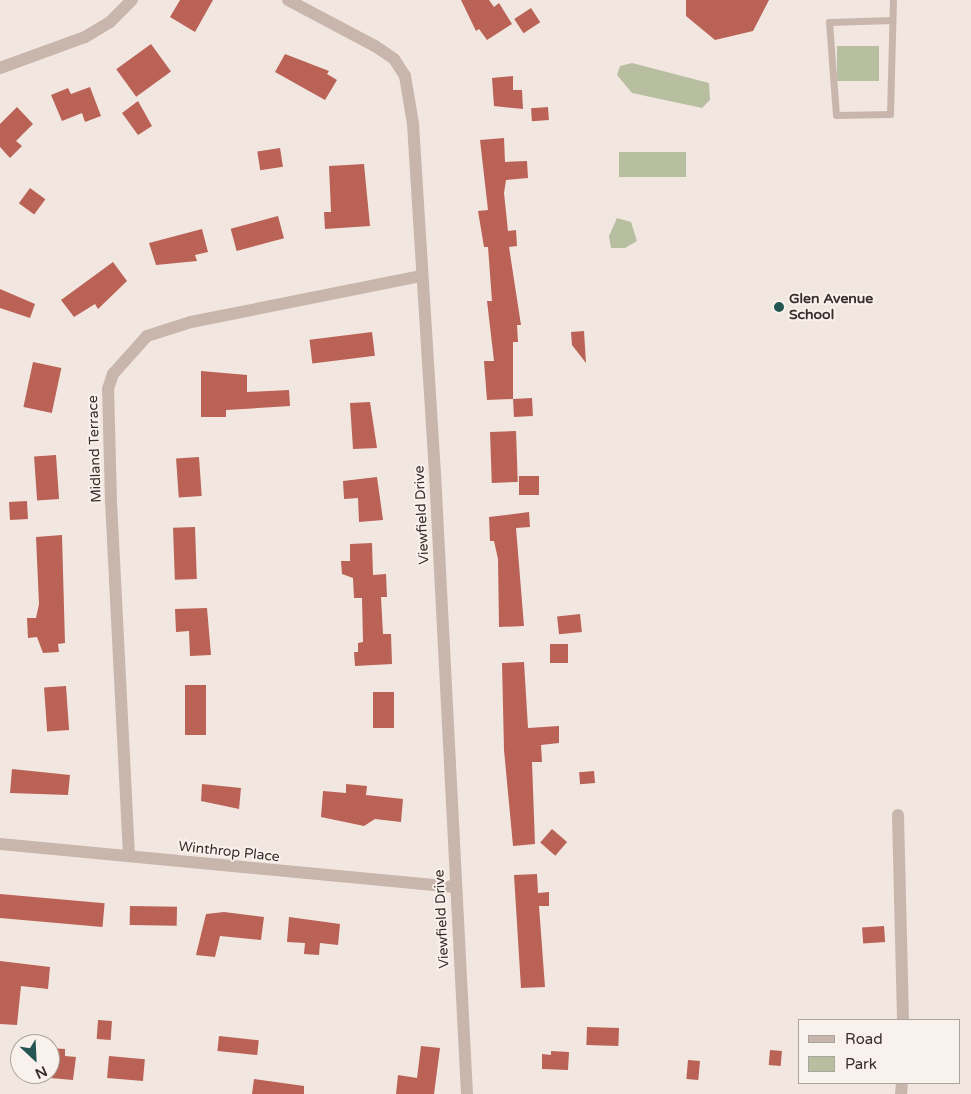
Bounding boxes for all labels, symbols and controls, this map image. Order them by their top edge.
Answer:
place label: Glen Avenue School [789,291,873,324]
marker: Glen Avenue School [773,301,785,313]
street label: Midland Terrace [85,395,105,503]
street label: Viewfield Drive [411,465,433,565]
street label: Winthrop Place [177,838,281,866]
street label: Viewfield Drive [431,869,453,969]
legend [798,1019,961,1084]
text: Road [845,1030,883,1048]
north arrow [10,1034,60,1084]
text: Park [845,1055,877,1073]
text: N [32,1062,50,1082]

